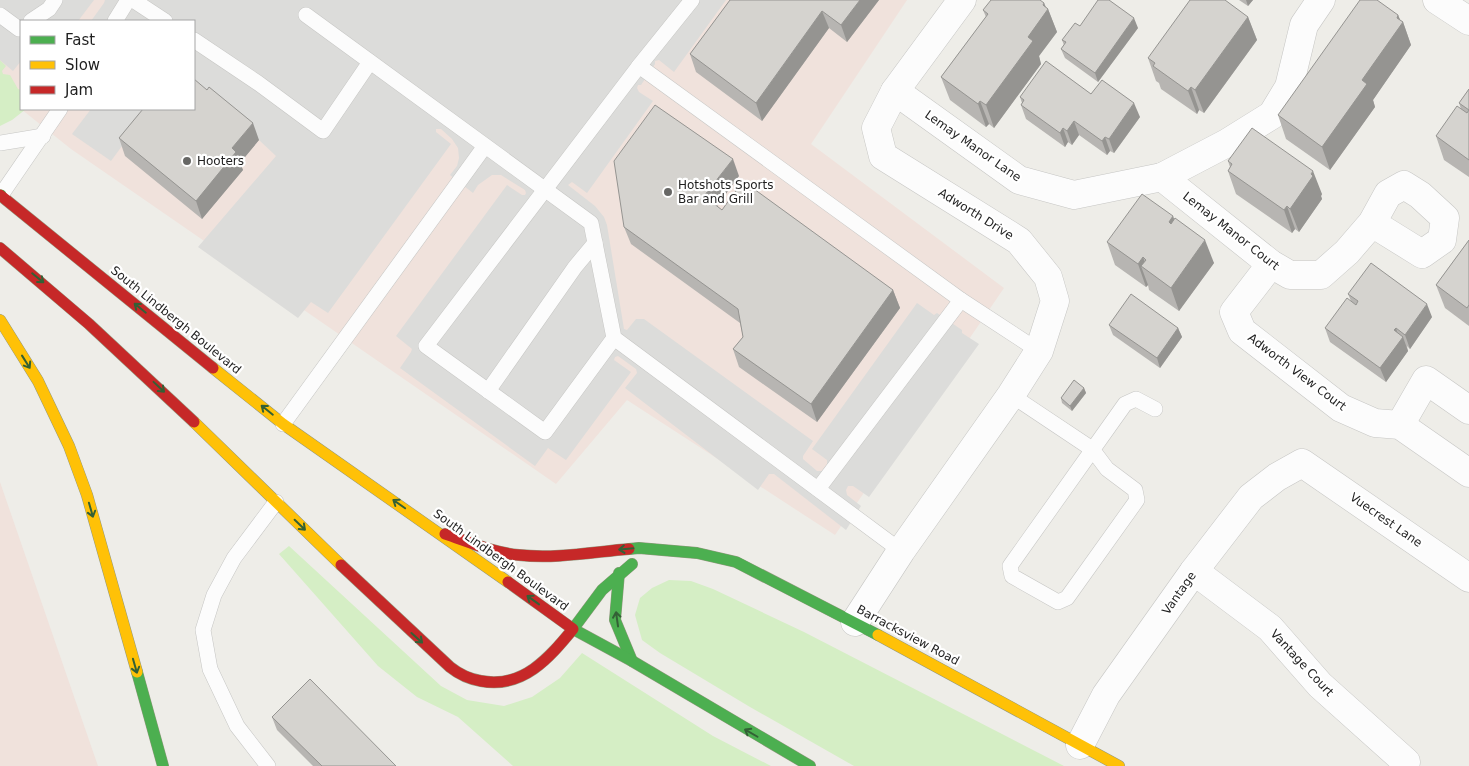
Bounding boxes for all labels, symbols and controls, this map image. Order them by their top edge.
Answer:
legend [20,20,195,110]
text: Fast [65,31,95,49]
text: Slow [65,56,100,74]
text: Jam [64,81,93,99]
street label: Lemay Manor Lane [922,108,1024,184]
place label: Hooters [197,154,244,168]
marker: Hooters [181,155,193,167]
place label: Hotshots Sports Bar and Grill [678,178,774,206]
street label: Adworth Drive [936,185,1016,243]
marker: Hotshots Sports Bar and Grill [662,186,674,198]
street label: Lemay Manor Court [1180,189,1282,273]
street label: South Lindbergh Boulevard [108,263,244,377]
one-way arrow [31,273,44,284]
one-way arrow [134,303,147,314]
street label: Adworth View Court [1245,331,1349,414]
one-way arrow [21,354,31,368]
one-way arrow [153,381,165,393]
one-way arrow [260,405,273,416]
street label: Vuecrest Lane [1347,490,1425,550]
one-way arrow [392,499,406,509]
one-way arrow [86,501,96,517]
street label: South Lindbergh Boulevard [431,506,571,614]
one-way arrow [294,519,306,531]
one-way arrow [619,544,635,554]
street label: Vantage [1159,569,1199,617]
one-way arrow [527,595,541,605]
street label: Barracksview Road [854,602,962,668]
one-way arrow [612,611,622,627]
street label: Vantage Court [1268,627,1337,699]
one-way arrow [410,632,423,644]
one-way arrow [130,658,140,674]
one-way arrow [745,727,759,737]

